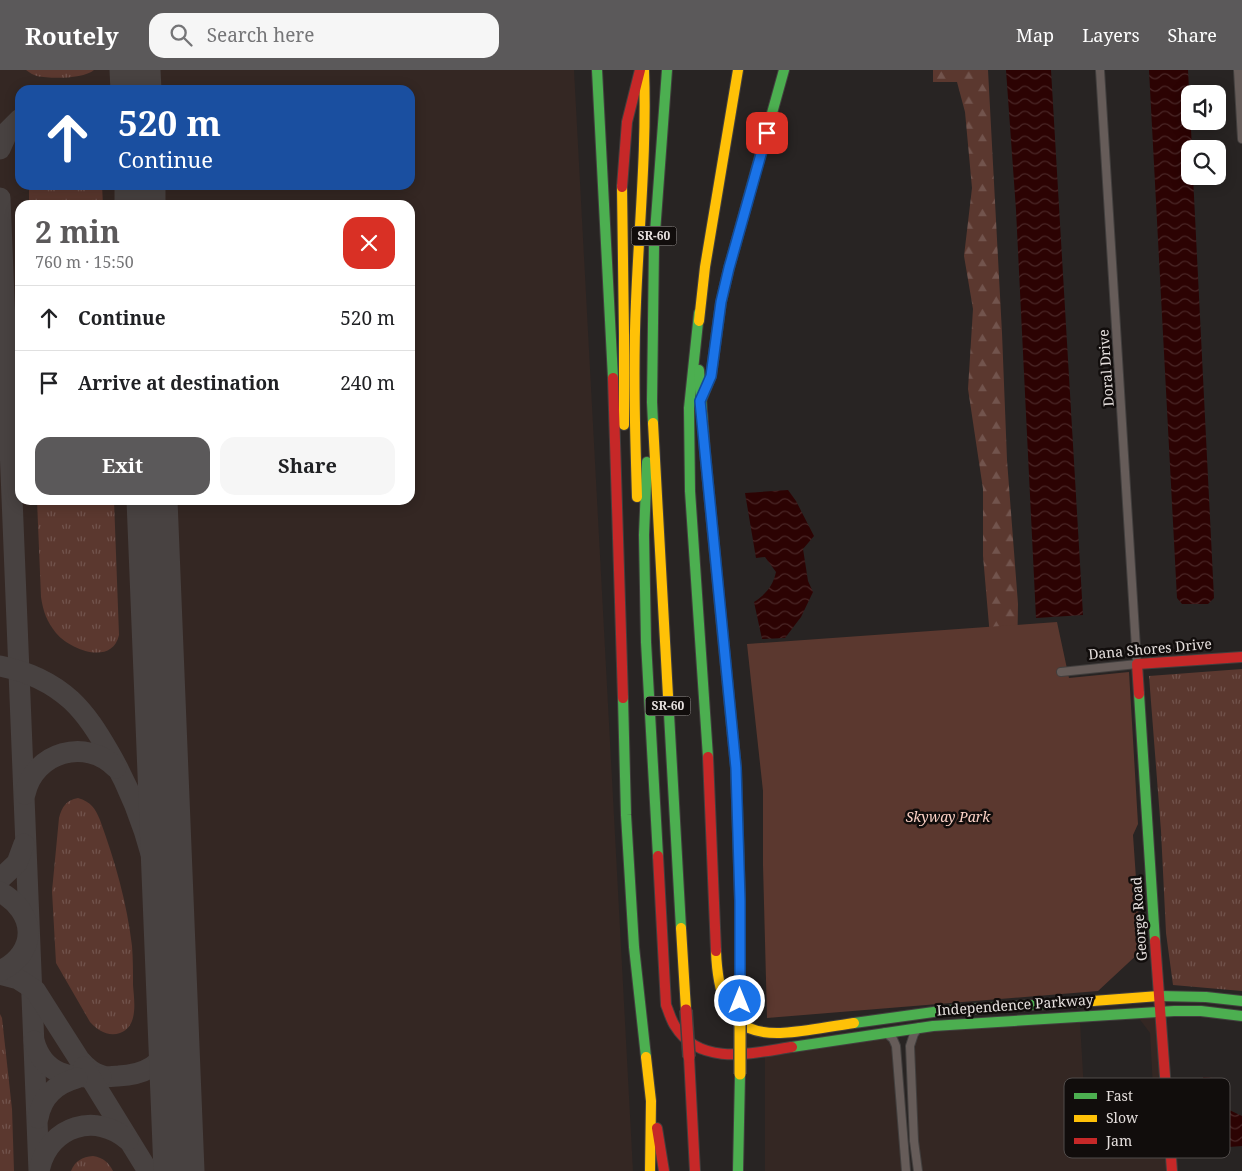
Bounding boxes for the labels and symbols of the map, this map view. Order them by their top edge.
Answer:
pin [746,112,788,154]
road number: SR-60 [632,227,676,246]
street label: Doral Drive [1093,329,1118,407]
street label: Dana Shores Drive [1087,634,1213,663]
road number: SR-60 [646,696,690,716]
park label: Skyway Park [906,807,991,826]
street label: George Road [1126,876,1151,962]
position arrow [713,974,765,1026]
street label: Independence Parkway [936,990,1094,1019]
legend [1064,1078,1230,1158]
text: Fast [1106,1086,1133,1105]
text: Slow [1106,1108,1139,1127]
text: Jam [1105,1131,1132,1150]

